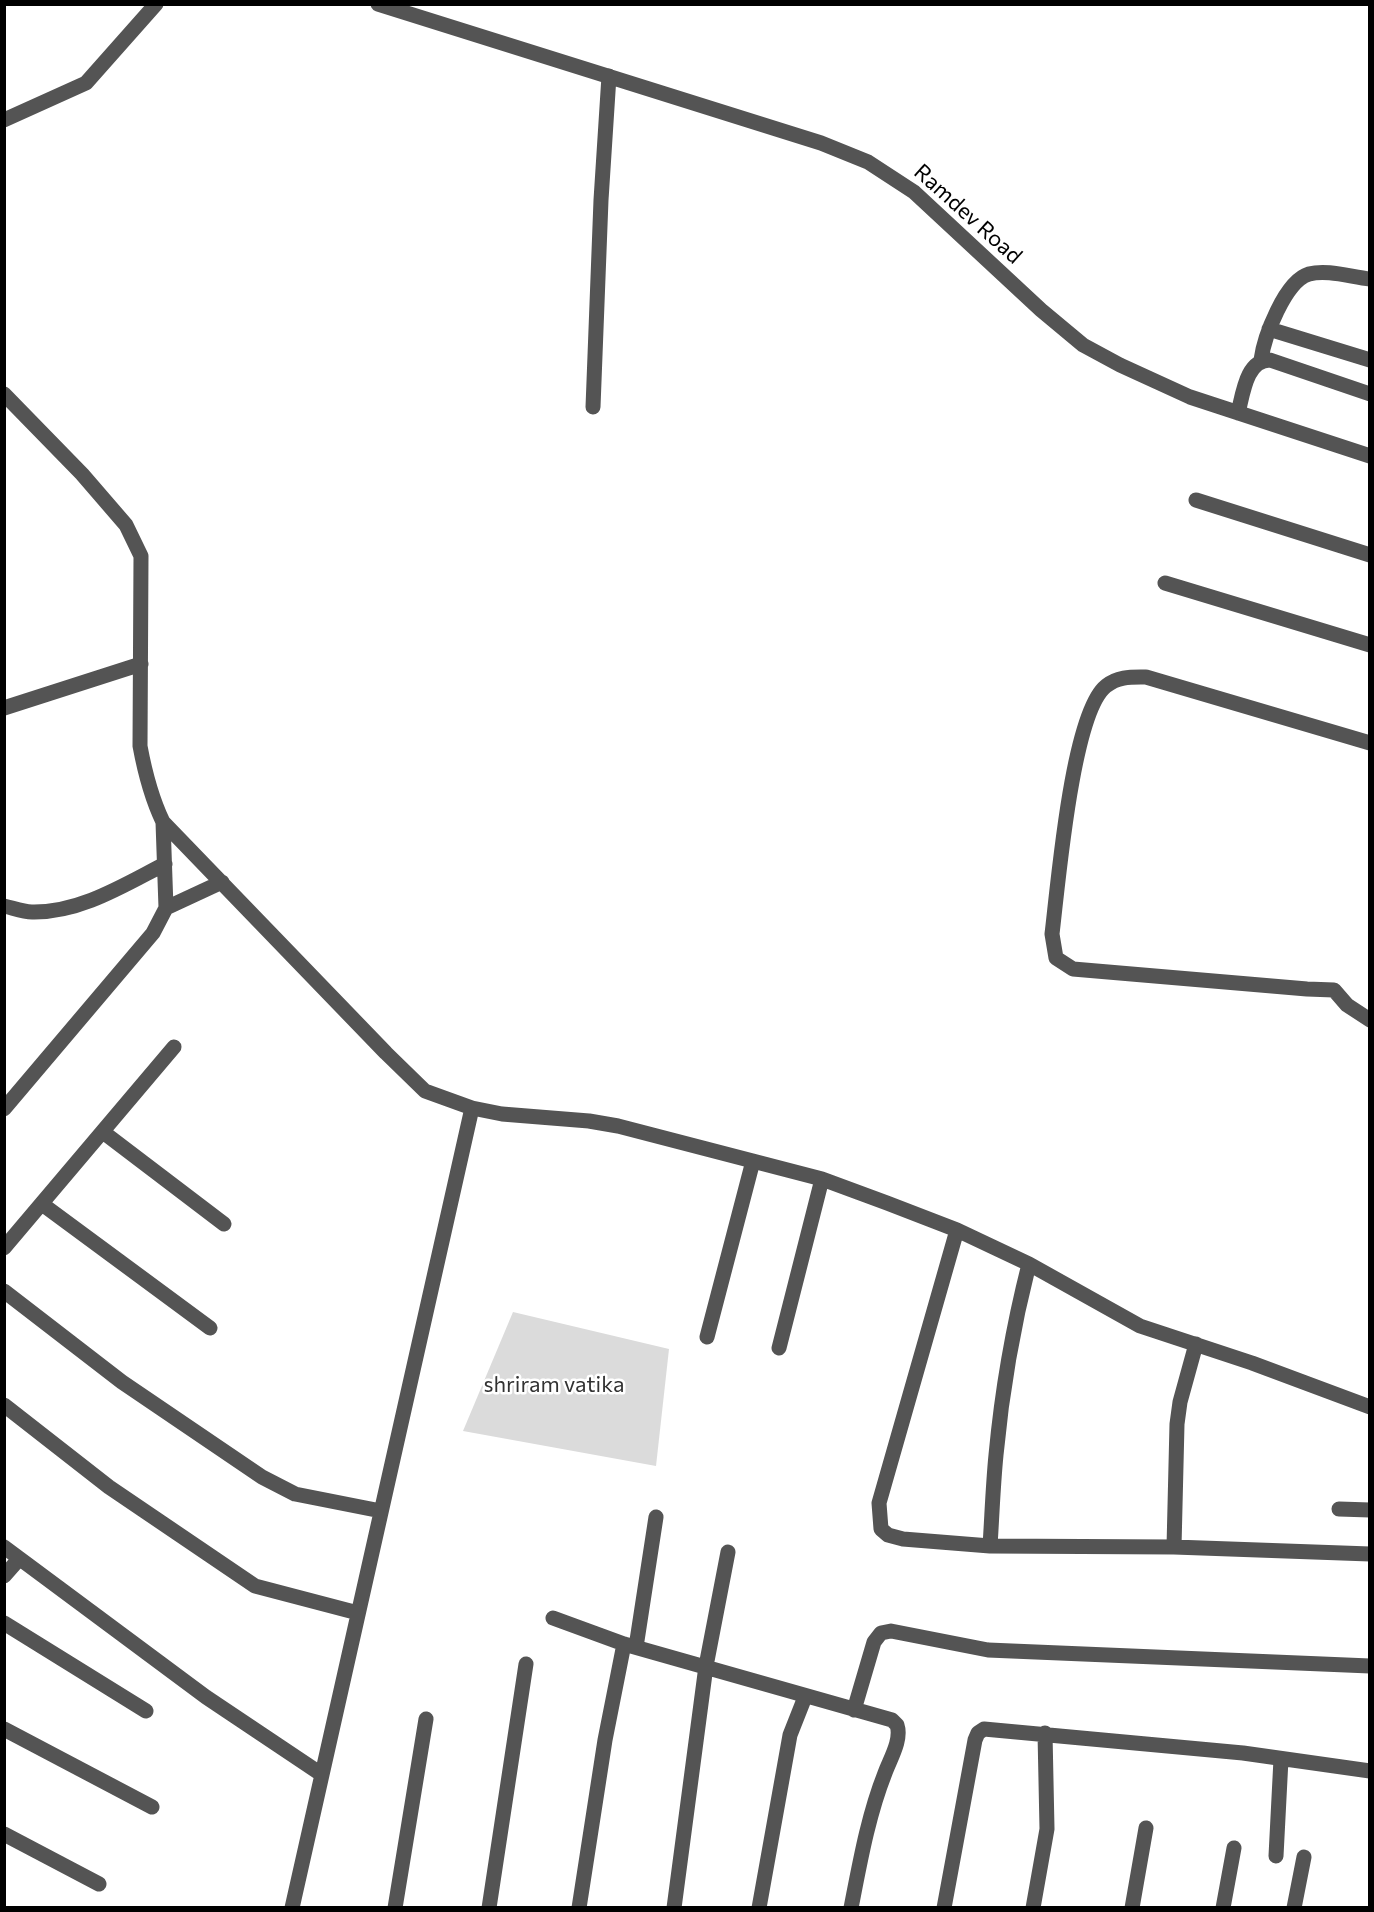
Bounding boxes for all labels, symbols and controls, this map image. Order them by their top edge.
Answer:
street label: Ramdev Road [909,159,1027,269]
park label: shriram vatika [483,1372,625,1398]

